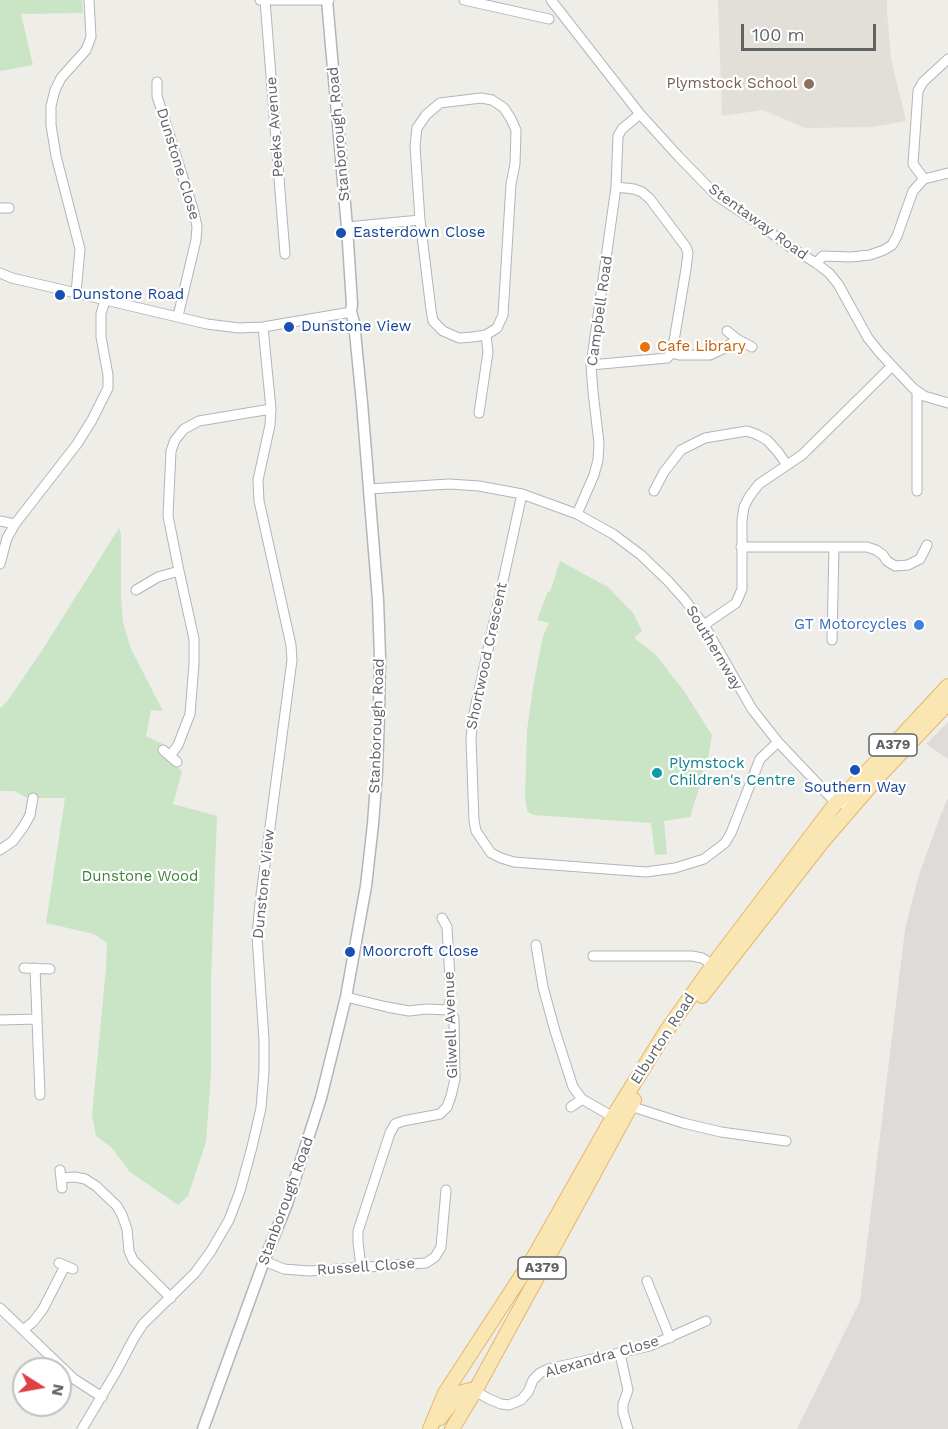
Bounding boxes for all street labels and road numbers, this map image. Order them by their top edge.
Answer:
street label: Stanborough Road [324,66,354,202]
street label: Peeks Avenue [263,76,287,178]
street label: Dunstone Close [152,106,204,222]
street label: Stentaway Road [705,180,811,264]
street label: Campbell Road [583,255,617,367]
street label: Shortwood Crescent [463,581,511,731]
street label: Southernway [682,602,746,694]
street label: Stanborough Road [366,658,388,794]
road number: A379 [869,734,917,756]
street label: Dunstone View [249,828,279,940]
street label: Gilwell Avenue [440,971,462,1079]
street label: Elburton Road [627,990,699,1088]
street label: Stanborough Road [254,1134,318,1268]
street label: Russell Close [316,1255,416,1279]
road number: A379 [518,1257,566,1279]
street label: Alexandra Close [543,1332,661,1382]

